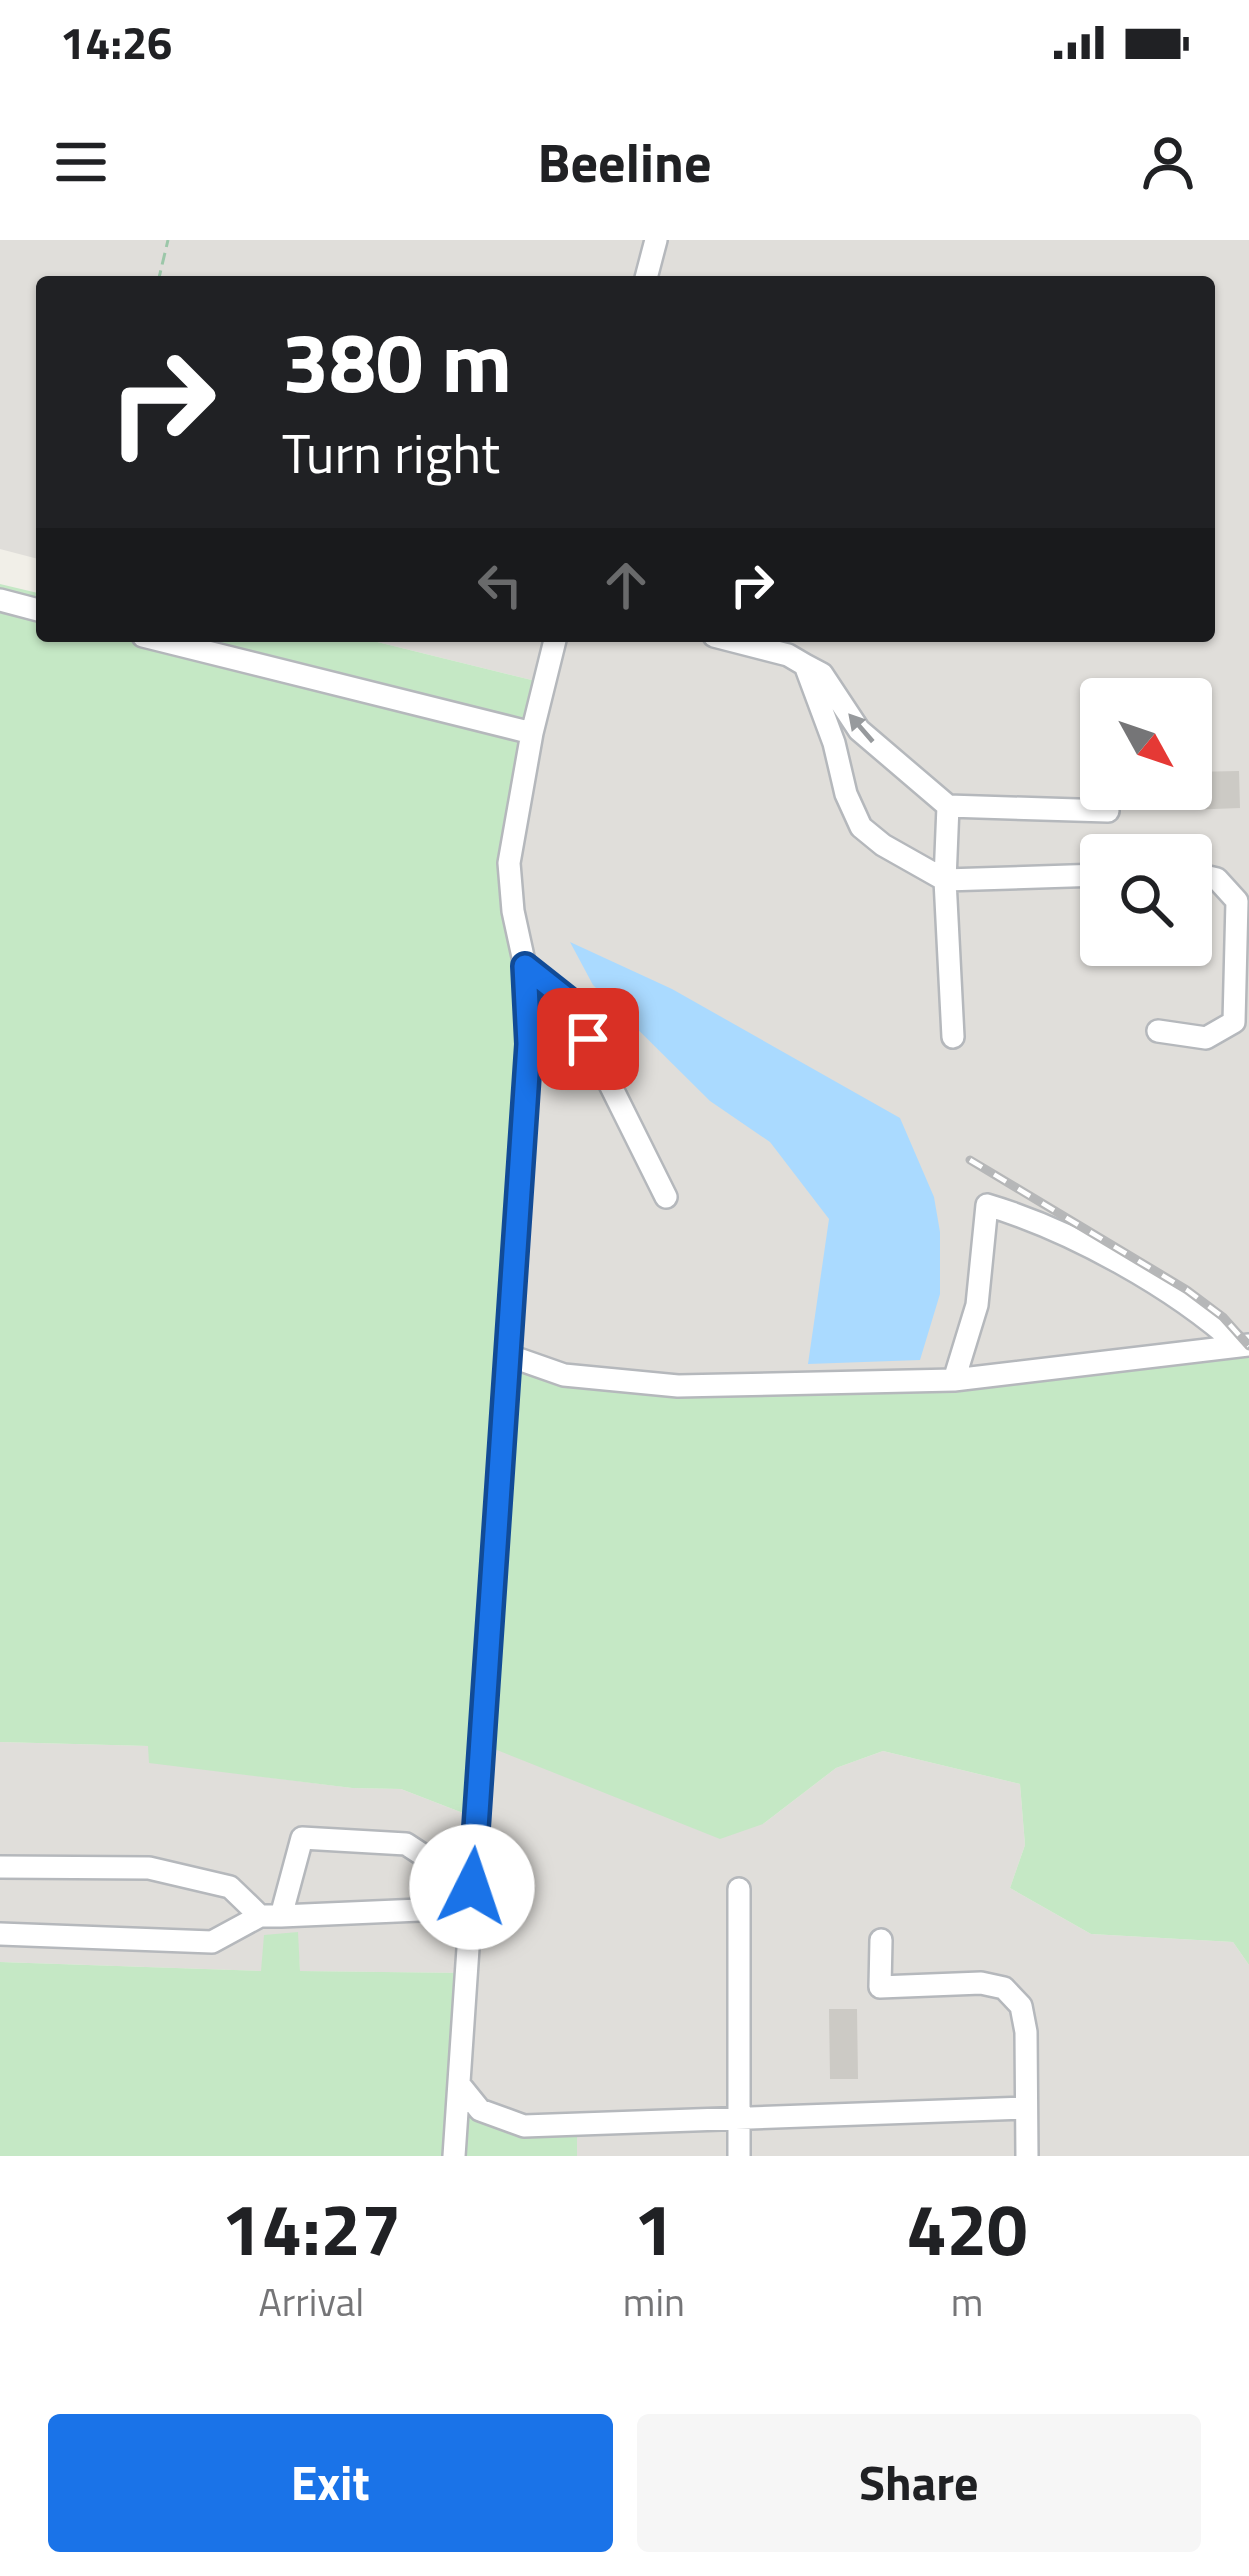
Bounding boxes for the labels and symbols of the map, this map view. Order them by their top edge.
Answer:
north arrow [1080,678,1212,810]
one-way arrow [848,713,874,743]
pin [537,988,639,1090]
position arrow [409,1824,535,1950]

